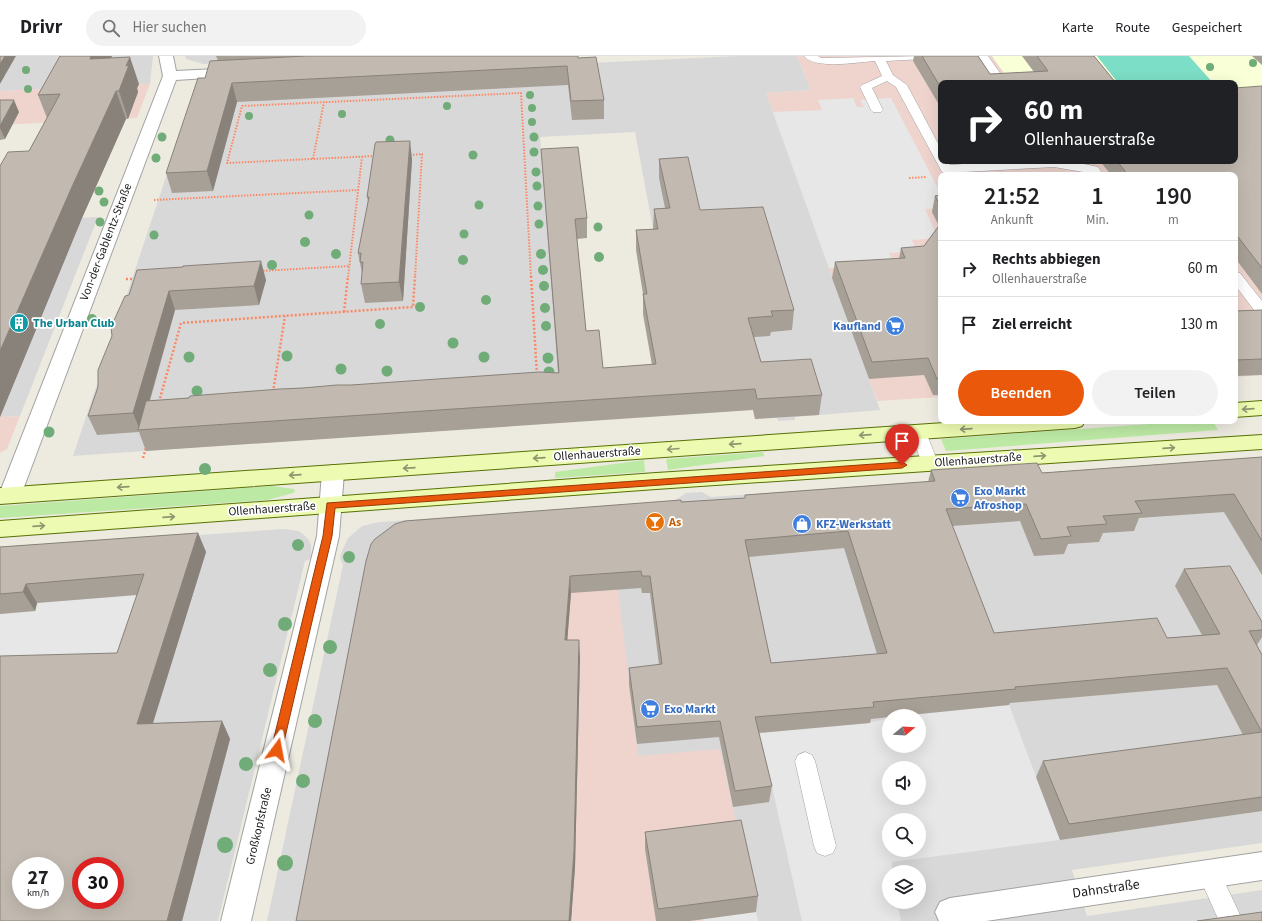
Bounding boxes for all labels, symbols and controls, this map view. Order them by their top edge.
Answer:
search box [86,10,366,46]
text: Drivr [20,14,62,41]
icon: search [100,17,122,39]
text: Hier suchen [132,17,207,38]
text: Karte [1062,18,1093,38]
text: Route [1115,18,1150,38]
text: Gespeichert [1172,18,1242,38]
text: 60 m [1024,90,1083,130]
icon: right [958,96,1010,148]
text: Ollenhauerstraße [1024,127,1155,152]
text: 21:52 [984,179,1040,214]
text: 1 [1091,179,1104,214]
text: 190 [1155,179,1192,214]
street label: Von-der-Gablentz-Straße [76,181,136,303]
text: Ankunft [991,211,1033,229]
text: Min. [1086,211,1109,229]
text: m [1168,211,1179,229]
text: Rechts abbiegen [992,249,1101,270]
icon: right [958,258,980,280]
text: 60 m [1188,258,1218,279]
text: Ollenhauerstraße [992,270,1087,288]
building icon: The Urban Club [8,312,30,334]
icon: arrive [958,314,980,336]
text: Ziel erreicht [992,314,1072,335]
text: 130 m [1180,314,1218,335]
place label: The Urban Club [33,315,114,332]
supermarket icon: Kaufland [884,315,906,337]
place label: Kaufland [833,318,881,335]
button: Beenden [958,370,1084,416]
button: Teilen [1092,370,1218,416]
one-way arrow [1242,405,1255,412]
pin [885,424,919,465]
one-way arrow [960,425,973,432]
icon: arrive [891,430,913,452]
one-way arrow [859,432,872,439]
one-way arrow [729,441,742,448]
street label: Ollenhauerstraße [553,442,641,466]
one-way arrow [667,445,680,452]
one-way arrow [1162,445,1175,452]
street label: Ollenhauerstraße [934,448,1022,472]
one-way arrow [1033,453,1046,460]
one-way arrow [533,455,546,462]
one-way arrow [403,464,416,471]
one-way arrow [289,472,302,479]
place label: Exo Markt Afroshop [973,483,1026,514]
one-way arrow [117,484,130,491]
supermarket icon: Exo Markt Afroshop [949,487,971,509]
street label: Ollenhauerstraße [228,497,316,521]
bar icon: As [644,511,666,533]
one-way arrow [162,513,175,520]
shop icon: KFZ-Werkstatt [791,513,813,535]
place label: As [668,514,681,531]
place label: KFZ-Werkstatt [816,516,892,533]
one-way arrow [32,523,45,530]
supermarket icon: Exo Markt [639,698,661,720]
place label: Exo Markt [664,701,716,718]
north arrow [882,709,926,753]
map controls [882,709,926,909]
position arrow [256,729,298,771]
button: sound [882,761,926,805]
street label: Großkopfstraße [242,786,276,866]
button: search [882,813,926,857]
speed limit sign: 30 [72,857,124,909]
text: 27 [27,864,49,892]
button: layers [882,865,926,909]
street label: Dahnstraße [1071,874,1141,904]
text: km/h [27,886,49,900]

